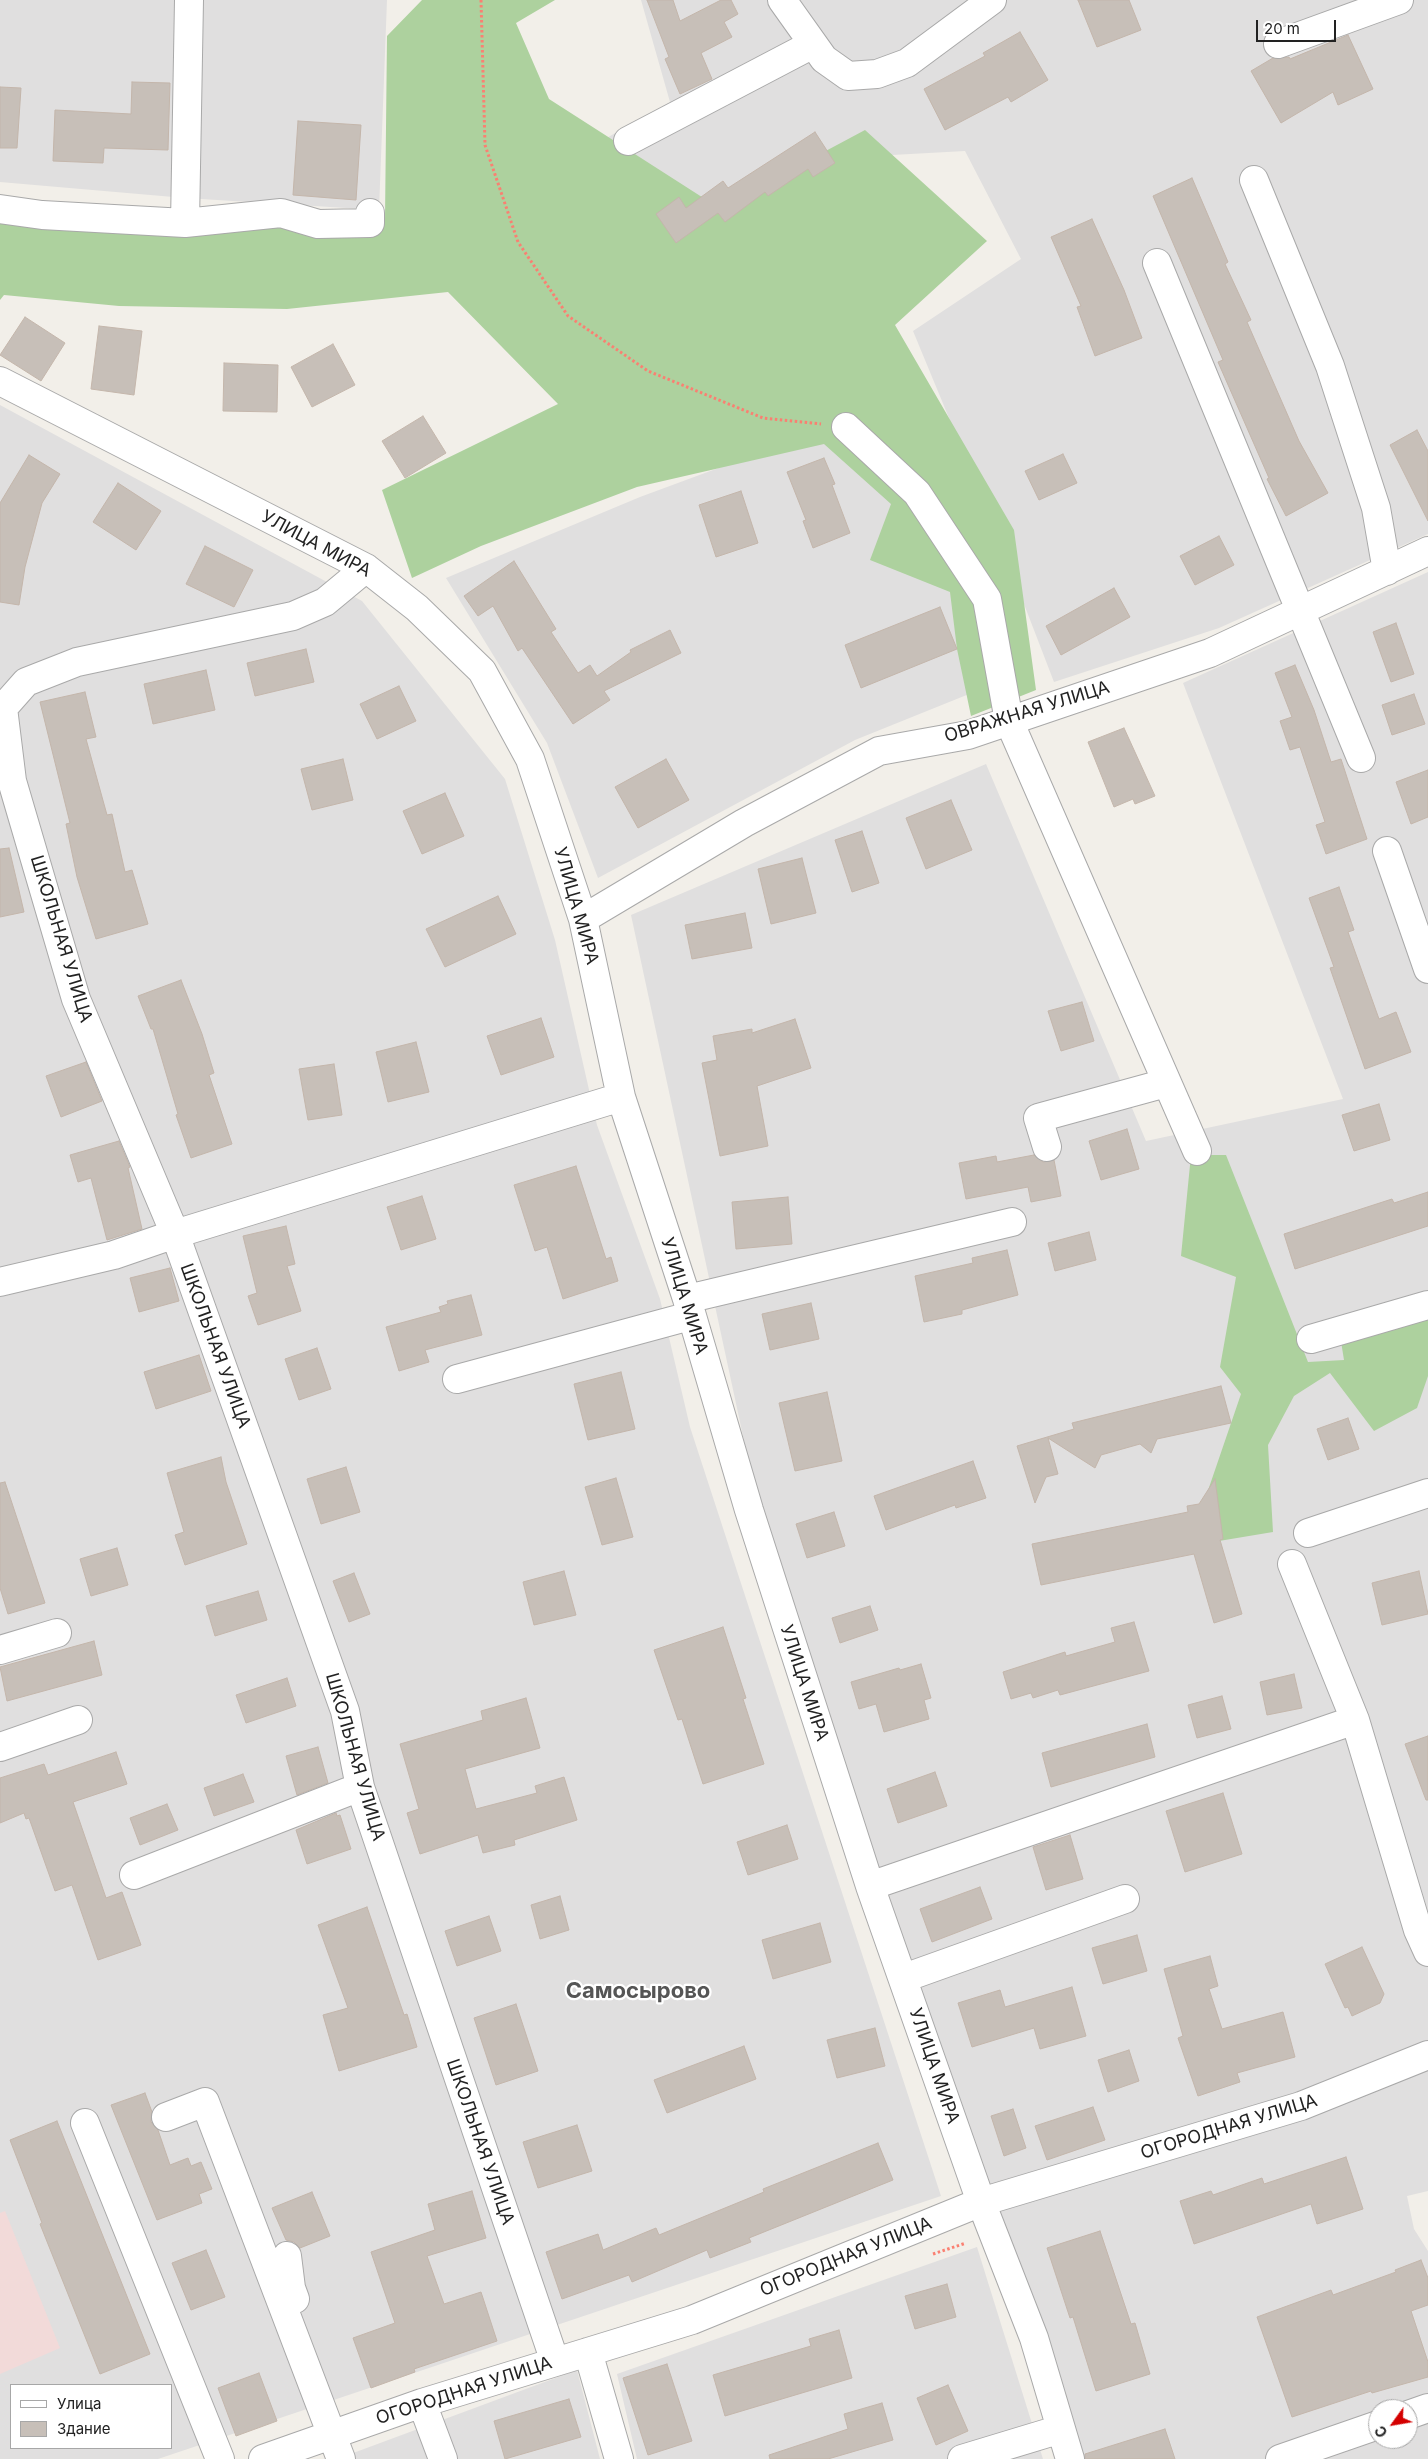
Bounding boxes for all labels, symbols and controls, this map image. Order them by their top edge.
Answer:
scale bar [1258,10,1338,42]
text: 20 m [1264,19,1300,38]
street label: УЛИЦА МИРА [257,506,375,582]
street label: ОВРАЖНАЯ УЛИЦА [942,677,1112,747]
street label: УЛИЦА МИРА [549,845,603,967]
street label: ШКОЛЬНАЯ УЛИЦА [25,853,97,1025]
street label: УЛИЦА МИРА [656,1235,712,1357]
street label: ШКОЛЬНАЯ УЛИЦА [175,1261,255,1431]
street label: УЛИЦА МИРА [775,1622,833,1744]
street label: ШКОЛЬНАЯ УЛИЦА [321,1670,389,1844]
district label: Самосырово [566,1978,710,2004]
street label: УЛИЦА МИРА [904,2005,964,2127]
street label: ШКОЛЬНАЯ УЛИЦА [441,2056,519,2228]
street label: ОГОРОДНАЯ УЛИЦА [1138,2090,1320,2164]
street label: ОГОРОДНАЯ УЛИЦА [757,2213,935,2301]
street label: ОГОРОДНАЯ УЛИЦА [373,2352,555,2430]
legend [10,2384,172,2449]
text: Улица [57,2394,101,2413]
north arrow [1368,2399,1418,2449]
text: Здание [57,2419,111,2438]
text: С [1371,2423,1391,2441]

